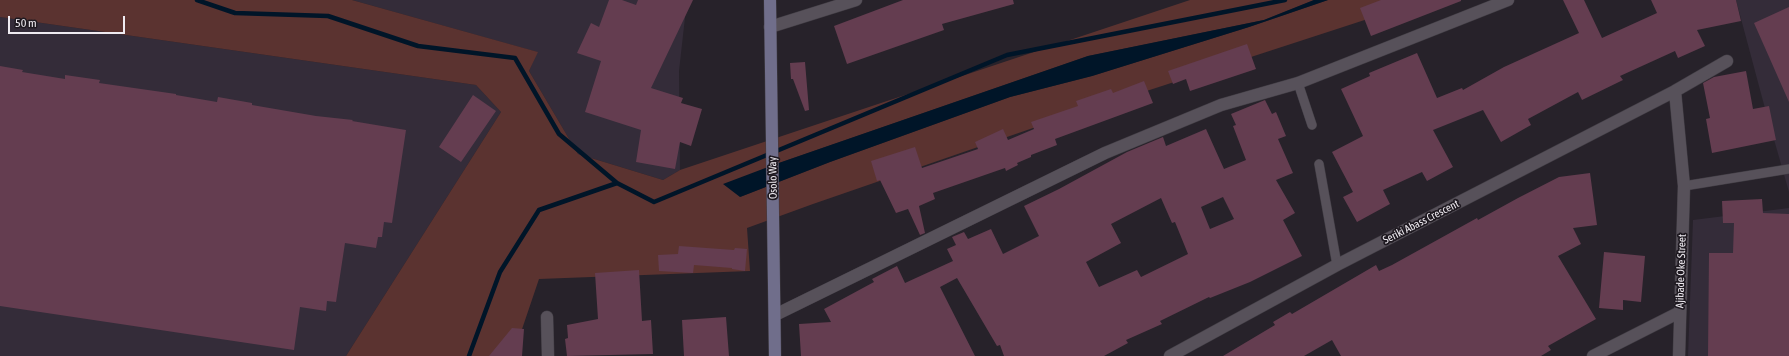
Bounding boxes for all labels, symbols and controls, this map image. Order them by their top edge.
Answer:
scale bar [10,8,127,34]
text: 50 m [15,16,37,30]
street label: Osolo Way [766,157,780,199]
street label: Seriki Abass Crescent [1381,197,1461,247]
street label: Ajibade Oke Street [1673,234,1689,308]

